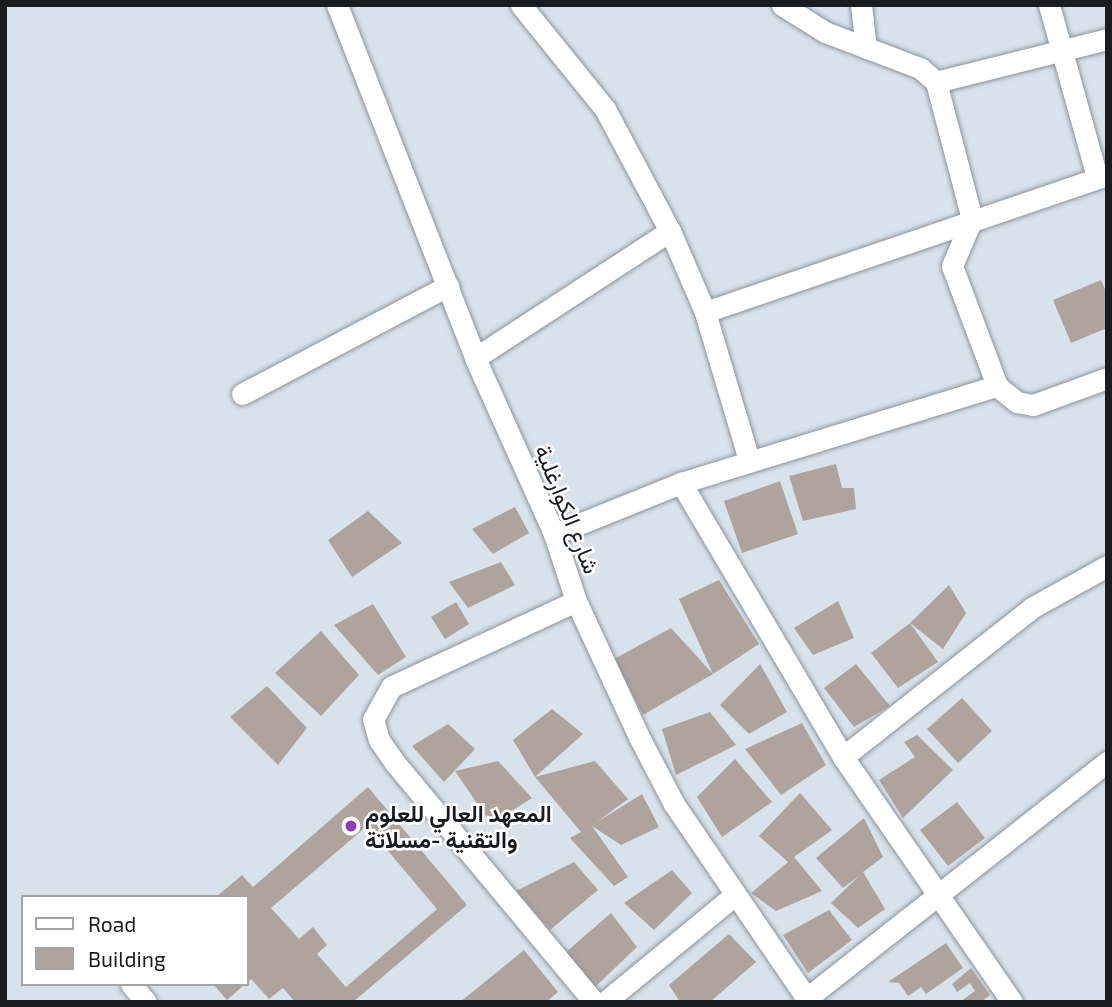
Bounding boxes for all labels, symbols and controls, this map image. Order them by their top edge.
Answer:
street label: شارع الكوارغلية [530,441,606,577]
place label: المعهد العالي للعلوم والتقنية -مسلاتة [365,799,552,853]
marker: المعهد العالي للعلوم والتقنية -مسلاتة [343,818,359,834]
legend [21,895,248,986]
text: Road [88,911,136,936]
text: Building [88,946,166,971]

